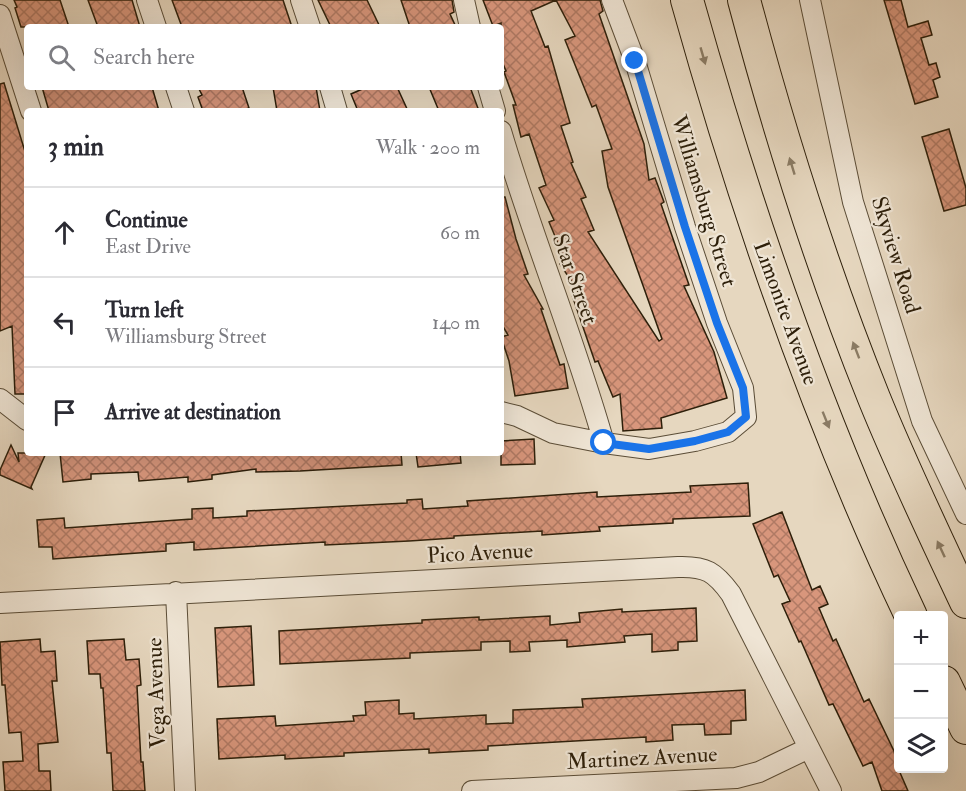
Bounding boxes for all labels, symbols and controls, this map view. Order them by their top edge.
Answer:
search box [24,24,504,90]
icon: search [45,41,78,74]
text: Search here [93,43,195,71]
route end [621,47,647,73]
one-way arrow [698,47,708,65]
street label: Williamsburg Street [664,111,743,290]
text: 3 min [48,131,104,163]
text: Walk · 200 m [376,135,480,160]
one-way arrow [787,157,796,175]
street label: Skyview Road [865,193,927,317]
text: Continue [105,206,188,234]
icon: ahead [48,216,81,249]
text: 60 m [440,220,480,245]
street label: Star Street [546,230,604,328]
text: East Drive [105,234,191,259]
street label: Limonite Avenue [747,237,825,389]
text: Turn left [105,296,184,324]
icon: left [48,306,81,339]
text: 140 m [432,310,480,335]
text: Williamsburg Street [105,324,267,349]
one-way arrow [851,341,860,359]
icon: arrive [48,396,81,429]
text: Arrive at destination [105,398,281,426]
one-way arrow [821,411,831,429]
route start [590,429,616,455]
street label: Pico Avenue [426,536,534,570]
one-way arrow [937,540,946,557]
map controls [894,611,948,773]
button: + [894,611,948,665]
street label: Vega Avenue [140,637,172,749]
button: − [894,665,948,719]
button: layers [894,719,948,773]
street label: Martinez Avenue [566,740,718,776]

